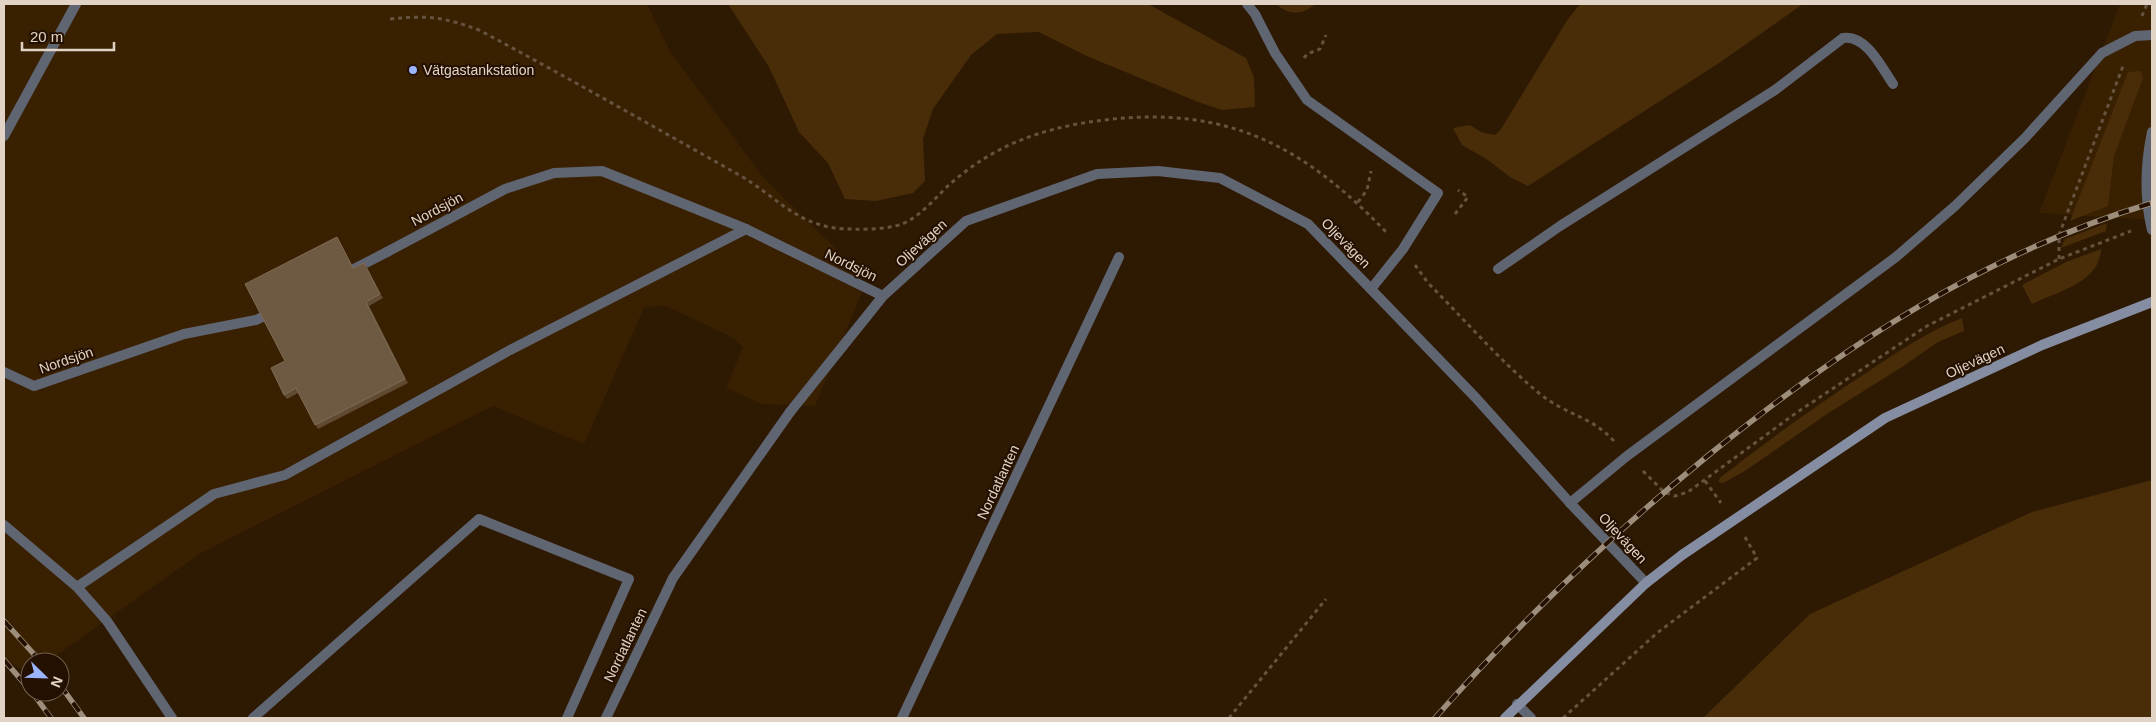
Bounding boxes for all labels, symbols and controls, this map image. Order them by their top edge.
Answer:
scale bar [22,20,115,52]
text: 20 m [30,28,63,45]
place label: Vätgastankstation [423,62,534,78]
marker: Vätgastankstation [407,64,419,76]
street label: Nordsjön [409,189,465,229]
street label: Oljevägen [1318,215,1374,271]
street label: Oljevägen [892,216,950,270]
street label: Nordsjön [822,246,880,284]
street label: Oljevägen [1943,340,2007,382]
street label: Nordsjön [37,343,95,377]
street label: Nordatlanten [974,442,1022,522]
street label: Oljevägen [1596,509,1650,567]
street label: Nordatlanten [600,605,650,685]
north arrow [20,652,70,702]
text: N [48,674,66,690]

